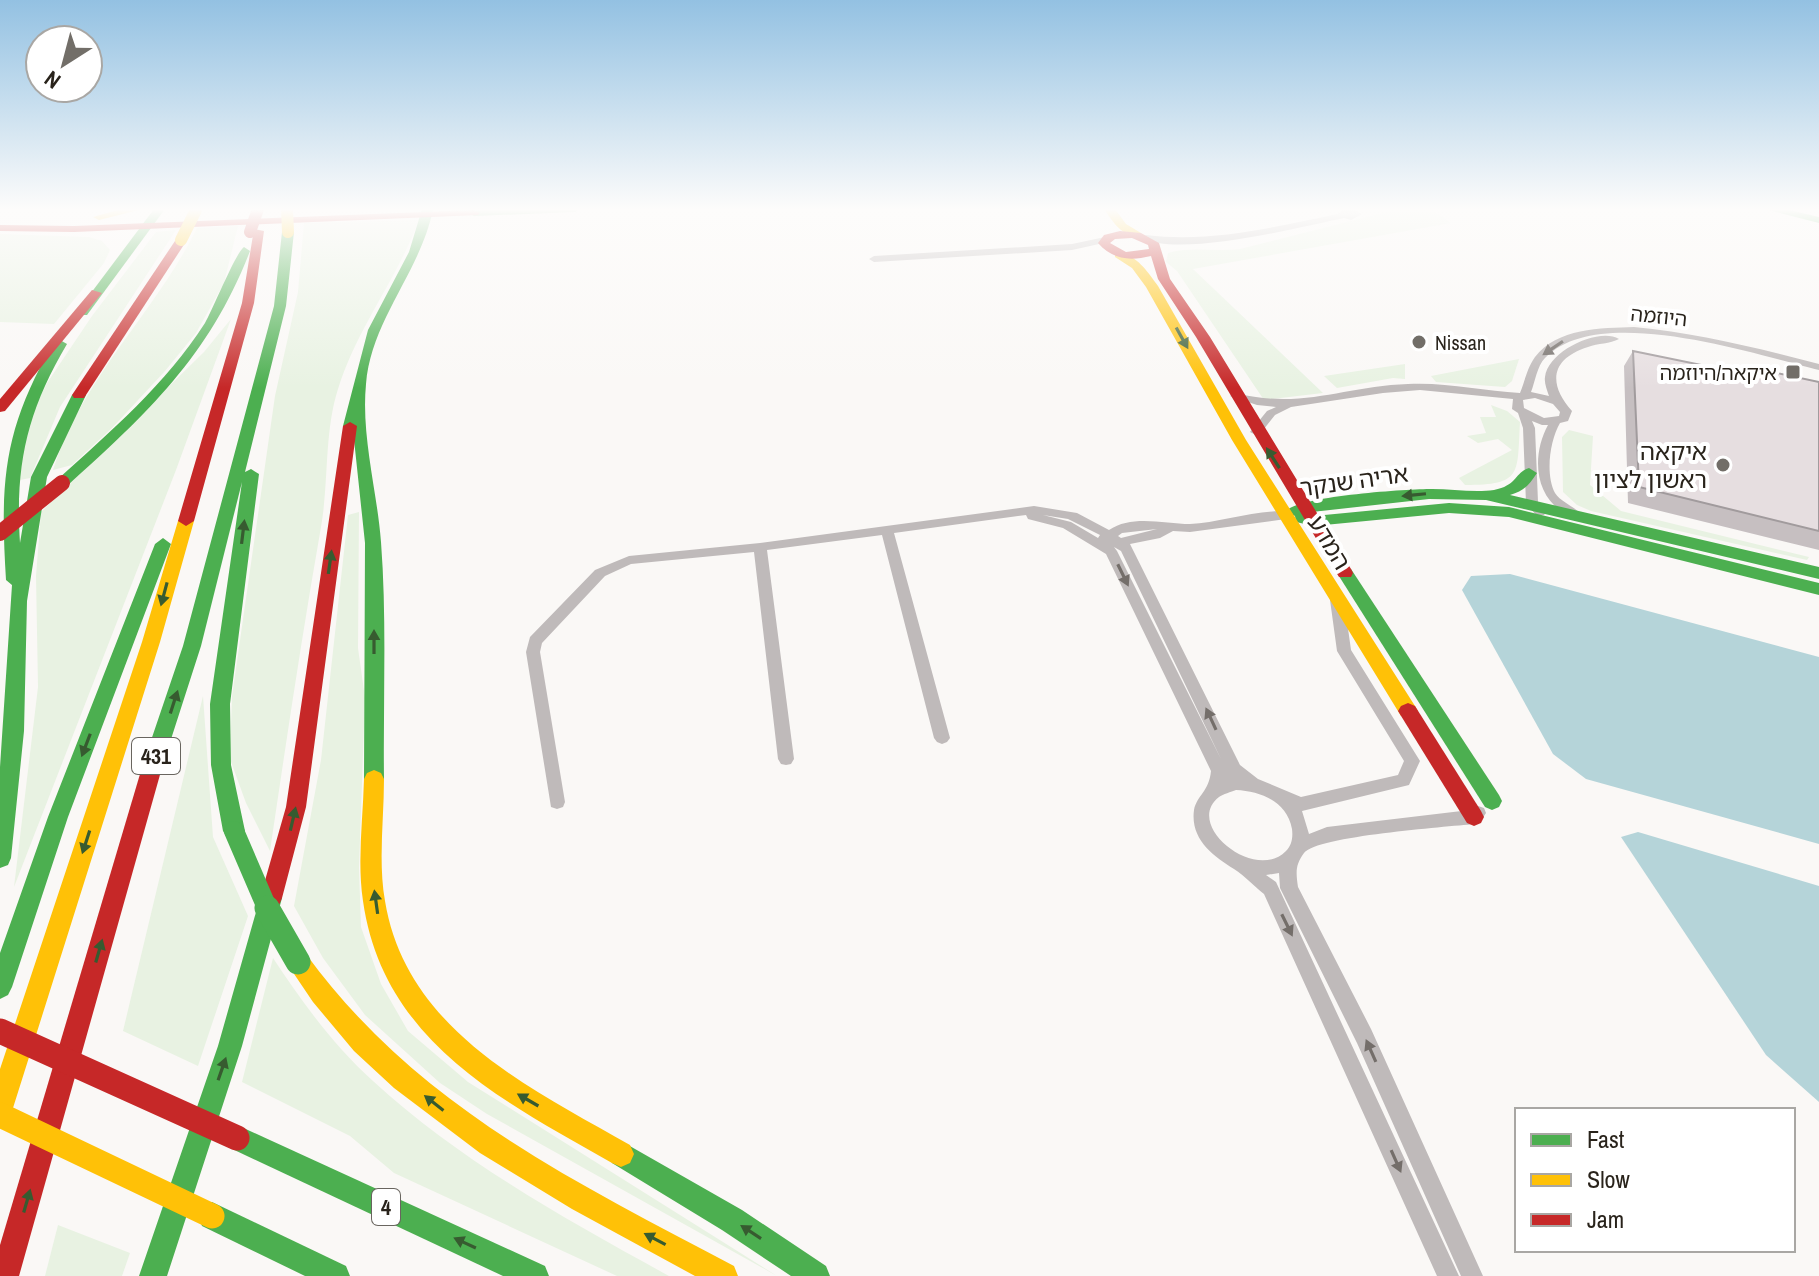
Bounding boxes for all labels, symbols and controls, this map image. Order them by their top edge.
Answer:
north arrow [24,24,104,104]
text: N [38,64,66,96]
street label: היוזמה [1629,300,1689,332]
one-way arrow [1175,327,1189,349]
place label: Nissan [1435,329,1486,356]
marker: Nissan [1410,333,1428,351]
one-way arrow [1542,340,1563,355]
place label: איקאה/היוזמה [1660,359,1777,386]
marker: איקאה/היוזמה [1784,363,1802,381]
place label: איקאה ראשון לציון [1594,435,1707,495]
one-way arrow [1267,447,1281,469]
marker: איקאה ראשון לציון [1714,456,1732,474]
street label: אריה שנקר [1298,457,1410,503]
one-way arrow [1401,489,1426,502]
street label: המדע [1301,509,1359,575]
one-way arrow [237,519,250,544]
one-way arrow [324,549,337,574]
one-way arrow [1116,563,1130,587]
one-way arrow [157,582,170,606]
one-way arrow [368,629,380,654]
one-way arrow [168,690,180,714]
one-way arrow [1204,707,1217,731]
one-way arrow [79,733,92,757]
road number: 431 [132,738,180,774]
one-way arrow [287,807,300,832]
one-way arrow [80,830,92,854]
one-way arrow [369,889,382,914]
one-way arrow [1280,913,1294,936]
one-way arrow [93,939,106,963]
one-way arrow [1364,1040,1378,1063]
one-way arrow [217,1057,229,1081]
one-way arrow [517,1093,539,1107]
one-way arrow [424,1096,444,1112]
legend [1515,1108,1795,1252]
text: Fast [1587,1123,1625,1155]
one-way arrow [1389,1149,1403,1172]
text: Slow [1587,1163,1630,1195]
one-way arrow [21,1189,33,1214]
road number: 4 [372,1189,400,1225]
text: Jam [1587,1203,1624,1235]
one-way arrow [740,1226,762,1240]
one-way arrow [644,1232,667,1246]
one-way arrow [453,1236,476,1250]

